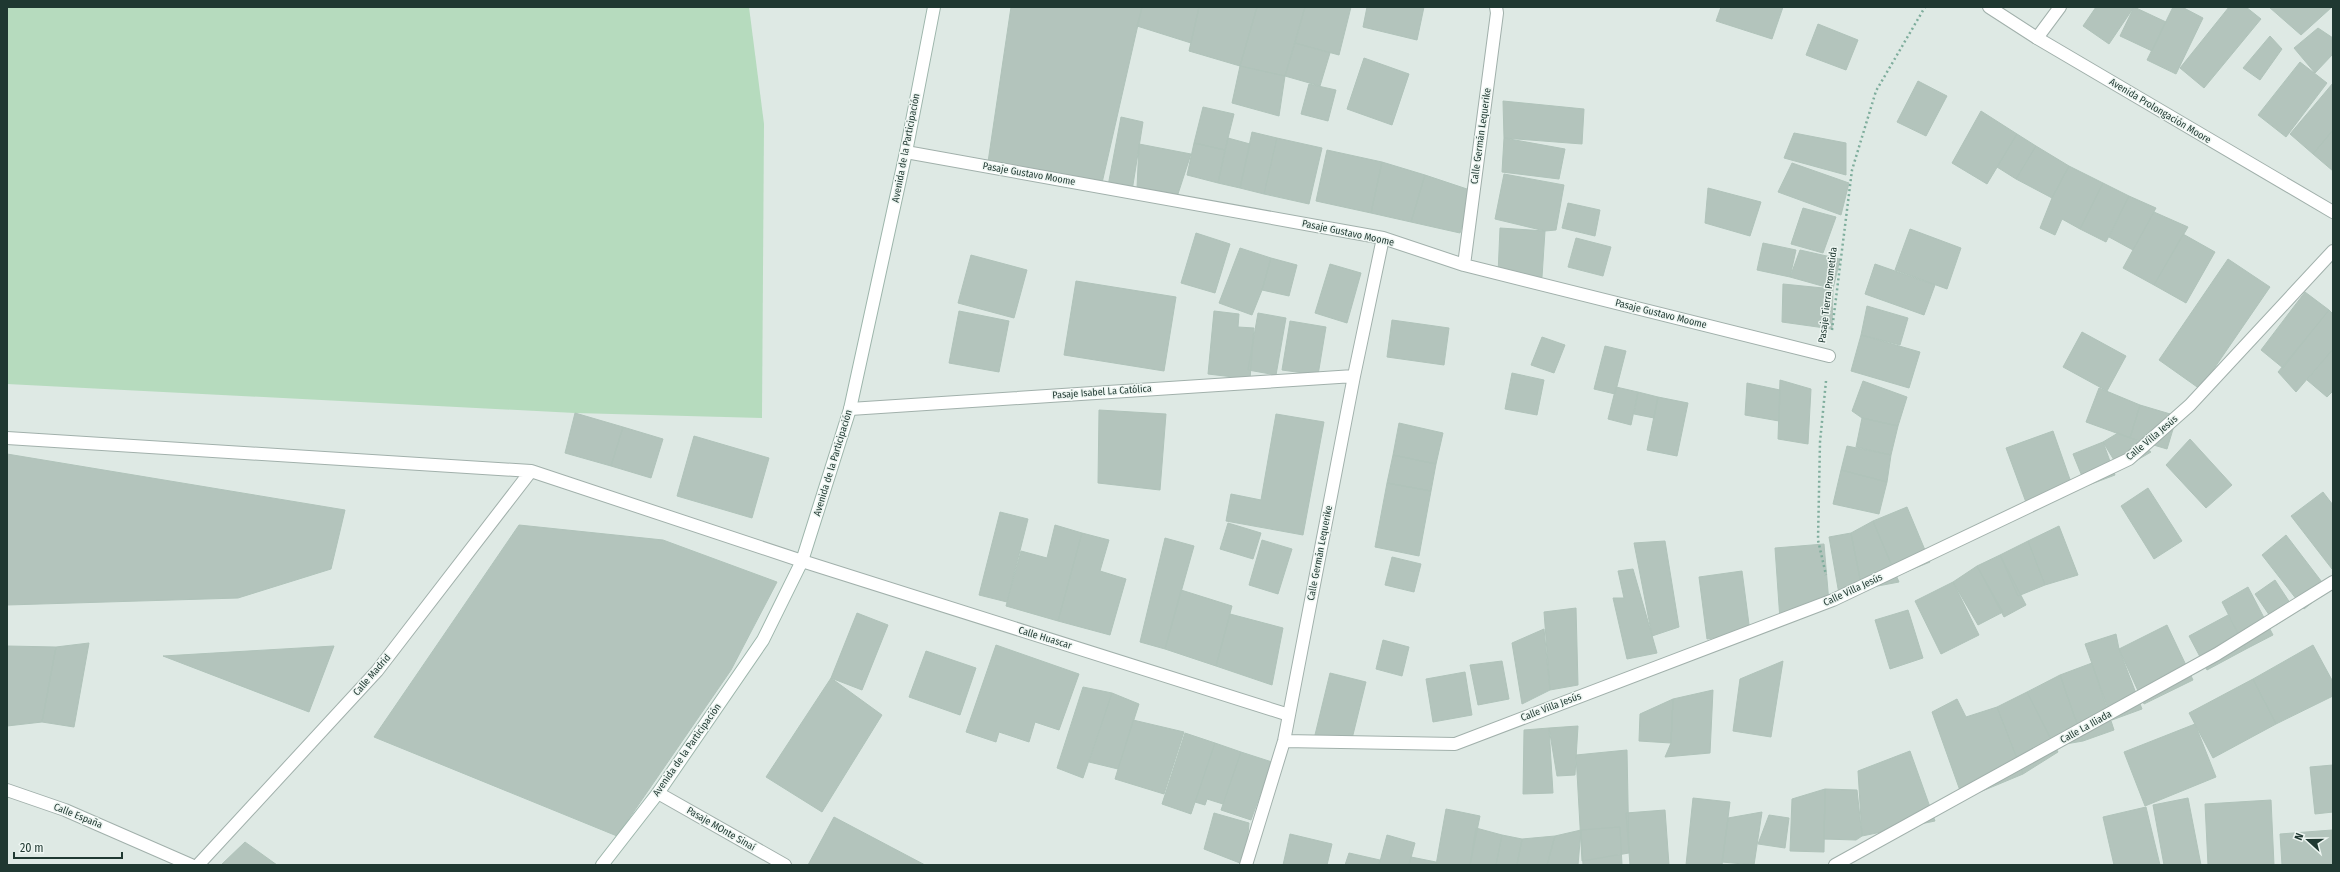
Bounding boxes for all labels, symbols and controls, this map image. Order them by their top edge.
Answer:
street label: Avenida Prolongación Moore [2107,76,2213,146]
street label: Calle Germán Lequerike [1468,87,1494,185]
street label: Avenida de la Participación [890,93,922,203]
street label: Pasaje Gustavo Moome [982,160,1076,188]
street label: Pasaje Gustavo Moome [1301,217,1395,249]
street label: Pasaje Tierra Prometida [1816,246,1840,344]
street label: Pasaje Gustavo Moome [1614,297,1708,331]
street label: Pasaje Isabel La Católica [1052,383,1152,401]
street label: Avenida de la Participación [811,408,855,518]
street label: Calle Villa Jesús [2123,412,2180,463]
street label: Calle Germán Lequerike [1305,504,1335,602]
street label: Calle Villa Jesús [1821,570,1884,609]
street label: Calle Huascar [1017,624,1074,652]
street label: Calle Madrid [351,652,393,698]
street label: Calle Villa Jesús [1519,689,1583,724]
street label: Avenida de la Participación [650,701,724,799]
street label: Calle La Iliada [2058,708,2114,746]
street label: Calle España [52,801,104,831]
street label: Pasaje MOnte Sinaí [684,804,758,854]
north arrow [2288,820,2328,860]
text: N [2292,831,2306,842]
scale bar [14,834,122,860]
text: 20 m [20,841,44,855]

